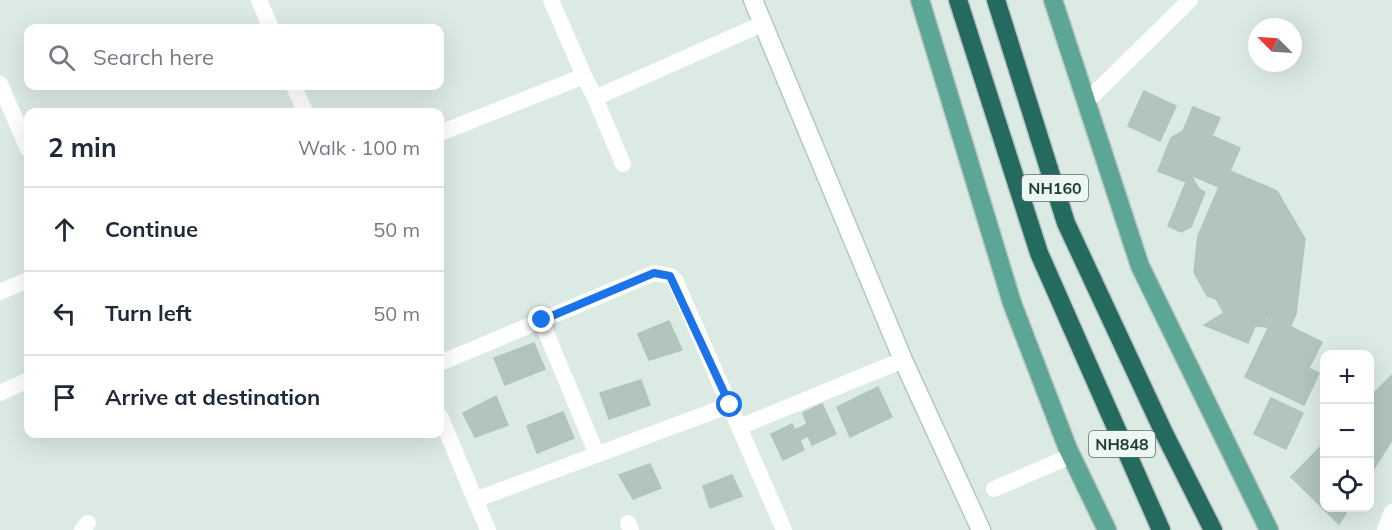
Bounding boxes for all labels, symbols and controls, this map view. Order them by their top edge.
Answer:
north arrow [1248,18,1302,72]
search box [24,24,444,90]
icon: search [45,41,78,74]
text: Search here [93,43,214,71]
text: 2 min [48,131,117,164]
text: Walk · 100 m [298,135,420,160]
road number: NH160 [1022,175,1088,201]
icon: ahead [48,213,81,246]
text: Continue [105,215,198,243]
text: 50 m [373,217,420,242]
icon: left [48,297,81,330]
text: Turn left [105,299,192,327]
text: 50 m [373,301,420,326]
route end [528,306,554,332]
map controls [1320,350,1374,512]
button: + [1320,350,1374,404]
icon: arrive [48,381,81,414]
text: Arrive at destination [105,383,320,411]
route start [716,391,742,417]
button: − [1320,404,1374,458]
road number: NH848 [1089,431,1155,457]
button: locate [1320,458,1374,512]

